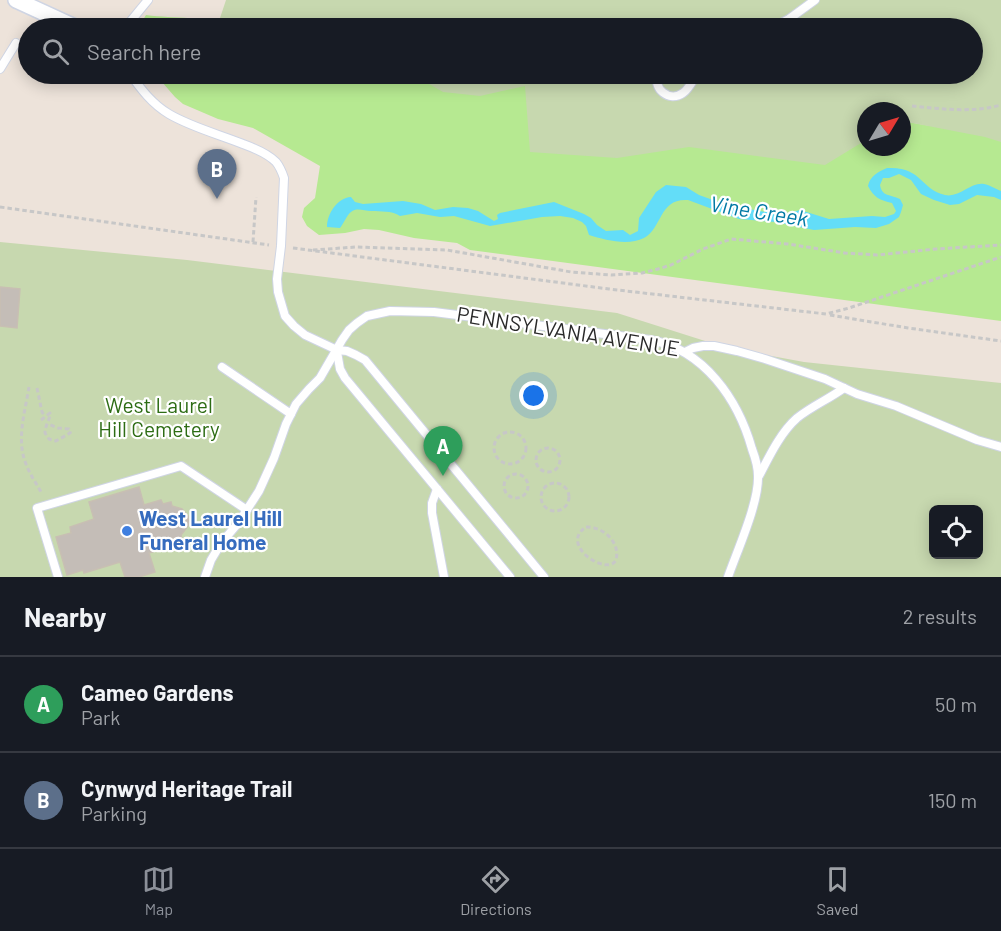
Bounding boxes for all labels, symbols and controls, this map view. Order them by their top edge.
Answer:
search box [18,18,983,84]
icon: search [39,35,72,68]
text: Search here [87,38,201,64]
north arrow [857,102,911,156]
pin: B [198,150,236,199]
water label: Vine Creek [708,189,810,231]
street label: PENNSYLVANIA AVENUE [455,301,681,360]
your location [519,381,548,410]
park label: West Laurel Hill Cemetery [98,392,220,441]
pin: A [424,426,462,476]
place label: West Laurel Hill Funeral Home [139,505,282,554]
map controls [929,505,983,559]
button: locate [929,505,983,559]
marker: West Laurel Hill Funeral Home [120,524,134,538]
text: Nearby [24,601,106,632]
text: 2 results [903,604,977,628]
text: Cameo Gardens [81,679,234,705]
text: A [37,692,50,716]
text: 50 m [935,692,977,716]
text: Park [81,705,120,729]
text: Cynwyd Heritage Trail [81,775,292,801]
text: B [37,788,50,812]
text: 150 m [928,788,977,812]
text: Parking [81,801,147,825]
tab: Map [142,863,175,918]
tab: Directions [460,863,532,918]
tab: Saved [817,863,859,918]

